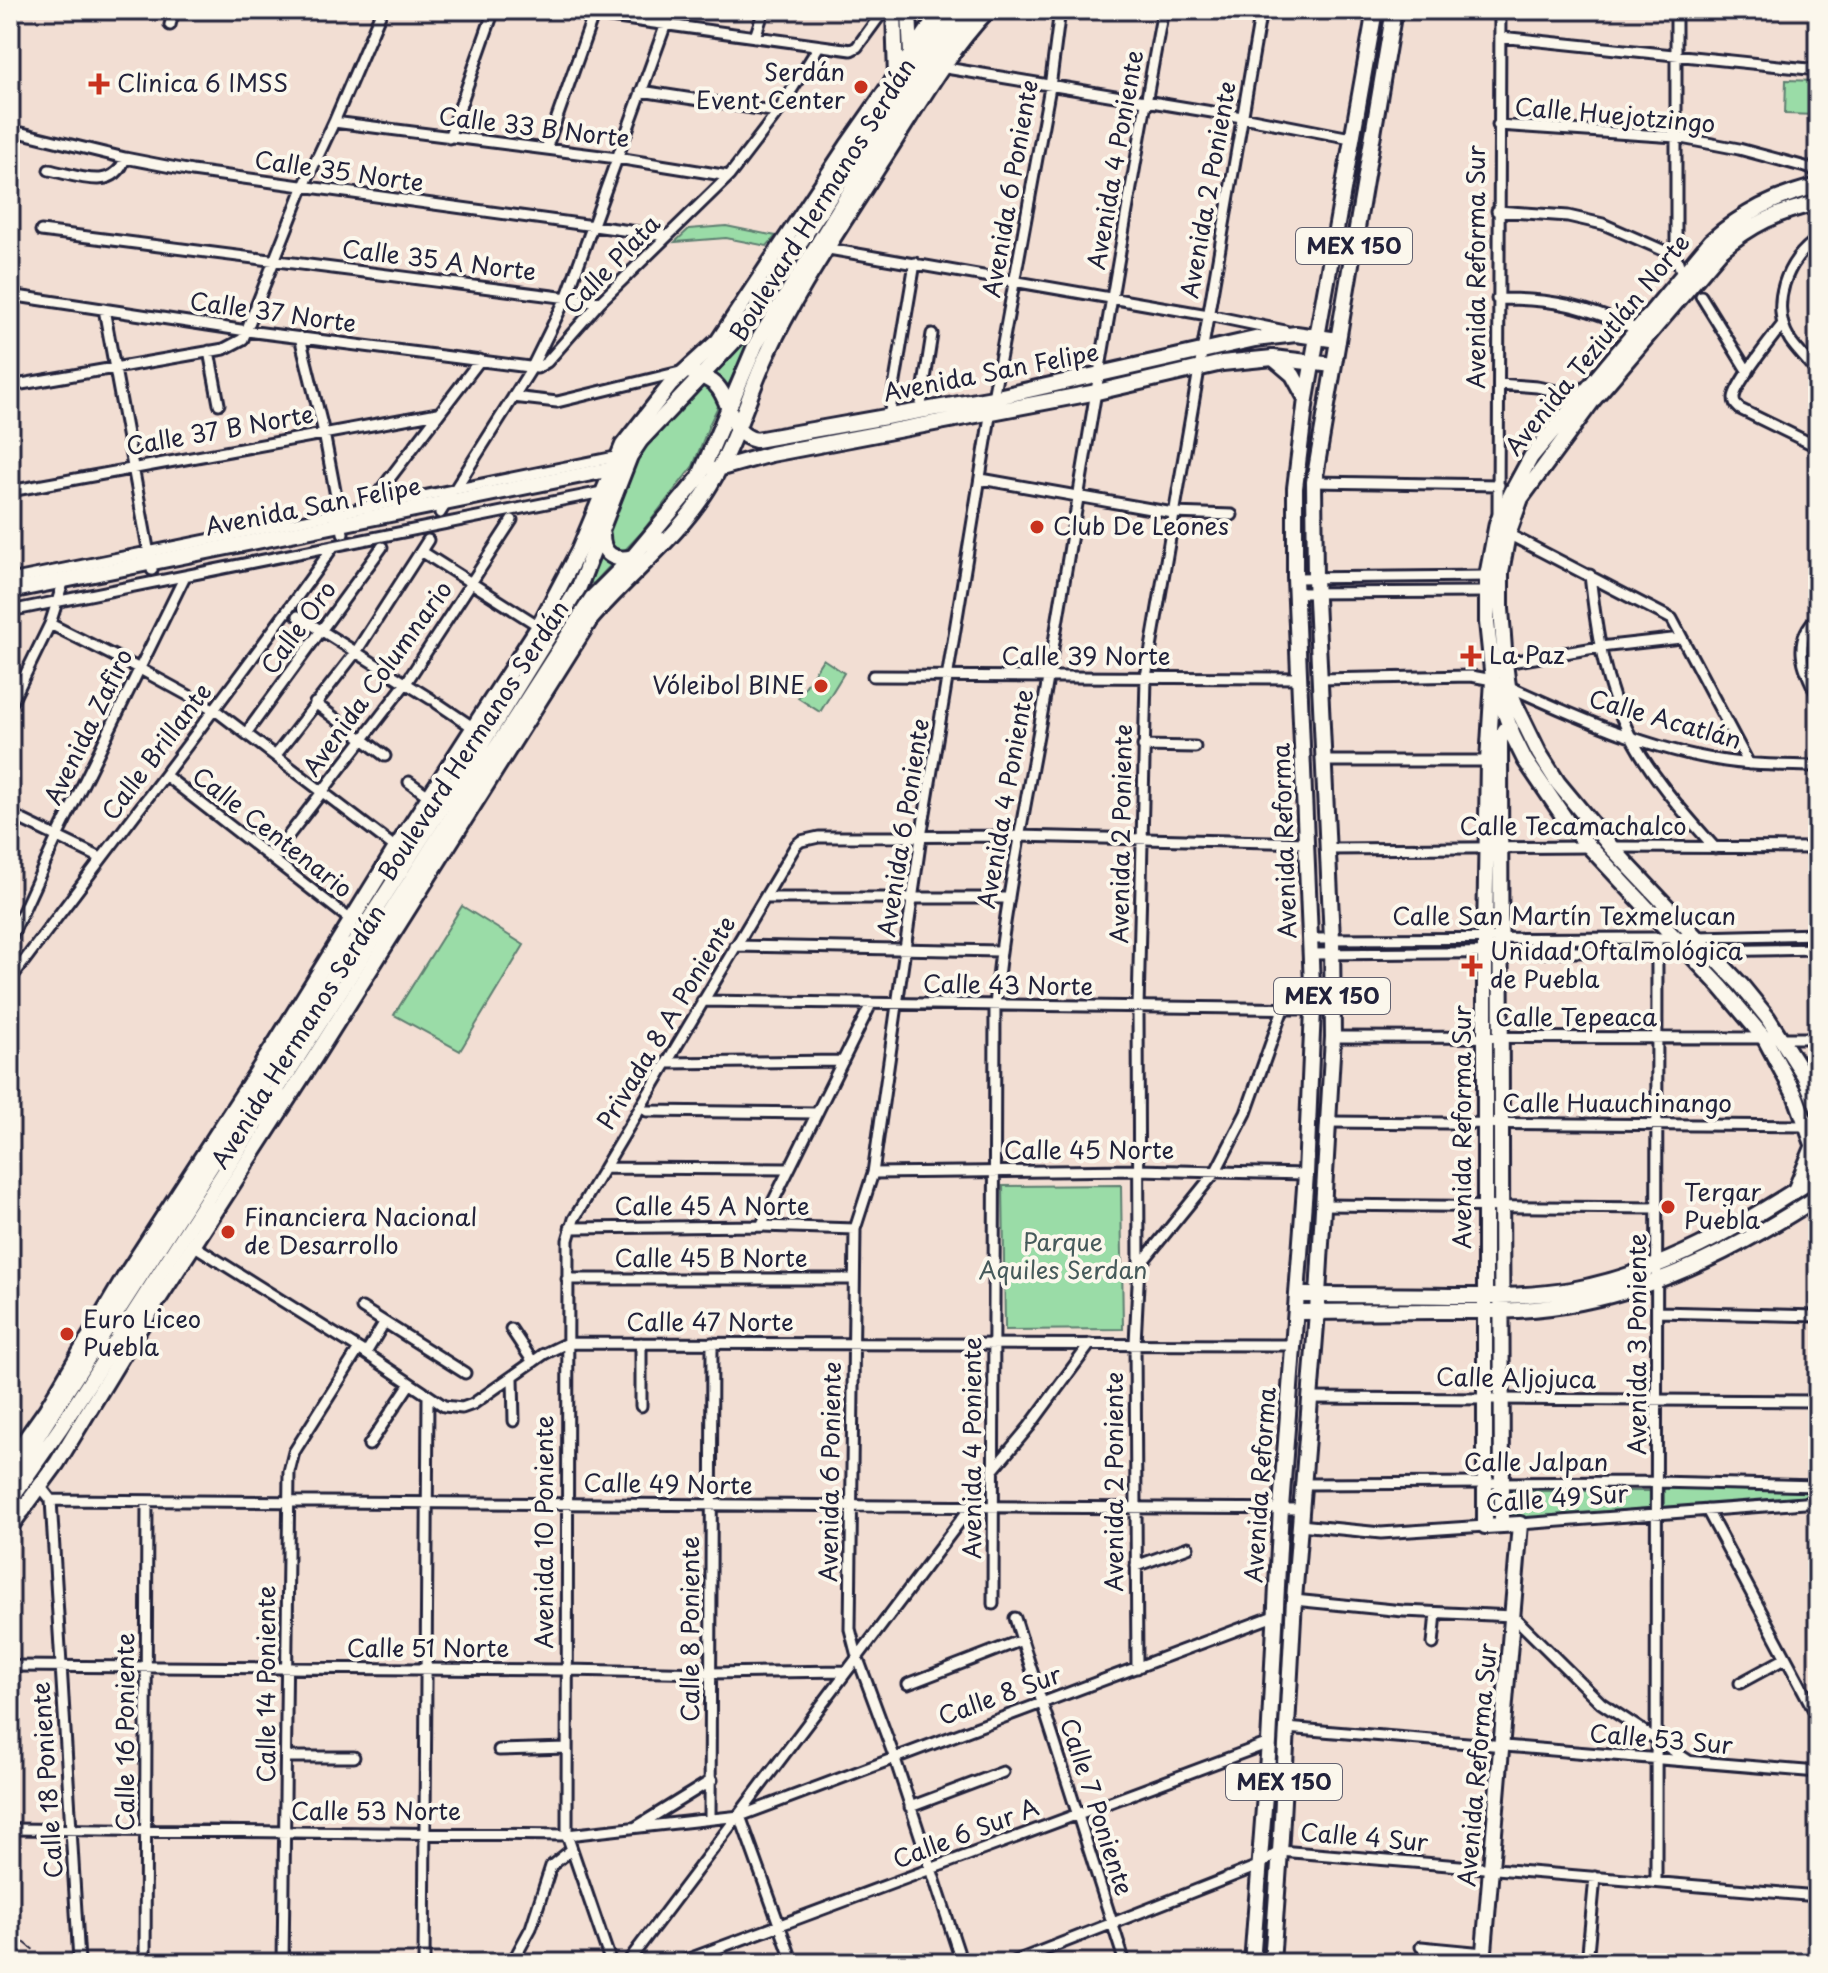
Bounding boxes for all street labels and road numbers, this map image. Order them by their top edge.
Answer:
street label: Avenida 4 Poniente [1077,47,1151,272]
street label: Boulevard Hermanos Serdán [719,50,923,347]
street label: Avenida 6 Poniente [972,77,1046,300]
street label: Avenida 2 Poniente [1170,79,1244,301]
street label: Calle Huejotzingo [1513,87,1717,141]
street label: Calle 33 B Norte [437,96,632,156]
street label: Calle 35 Norte [252,140,426,200]
street label: Avenida Reforma Sur [1457,144,1493,389]
street label: Calle Plata [554,206,667,322]
street label: Avenida Teziutlán Norte [1495,225,1698,463]
road number: MEX 150 [1296,228,1412,264]
street label: Calle 35 A Norte [340,229,538,289]
street label: Calle 37 Norte [188,282,359,341]
street label: Avenida San Felipe [880,332,1101,410]
street label: Calle 37 B Norte [123,395,316,463]
street label: Avenida San Felipe [202,466,423,544]
street label: Calle Oro [251,572,344,681]
street label: Avenida Columnario [293,573,460,783]
street label: Boulevard Hermanos Serdán [368,593,577,887]
street label: Calle 39 Norte [1002,637,1170,673]
street label: Avenida Zafiro [34,642,141,810]
street label: Calle Brillante [92,675,219,827]
street label: Calle Acatlán [1585,679,1746,757]
street label: Avenida 4 Poniente [967,686,1041,911]
street label: Avenida 6 Poniente [867,716,937,939]
street label: Avenida 2 Poniente [1100,724,1140,944]
street label: Avenida Reforma [1262,743,1304,940]
street label: Calle Centenario [185,757,361,906]
street label: Calle Tecamachalco [1460,807,1686,843]
street label: Avenida Hermanos Serdán [201,897,394,1175]
street label: Calle San Martín Texmelucan [1392,897,1736,933]
street label: Privada 8 A Poniente [587,908,744,1136]
street label: Calle 43 Norte [923,965,1093,1003]
road number: MEX 150 [1274,978,1390,1014]
street label: Calle Tepeaca [1495,998,1657,1034]
street label: Avenida Reforma Sur [1443,1004,1479,1249]
street label: Calle Huauchinango [1502,1084,1732,1120]
street label: Calle 45 Norte [1004,1131,1174,1167]
street label: Calle 45 A Norte [615,1187,809,1223]
street label: Avenida 3 Poniente [1618,1233,1654,1455]
street label: Calle 45 B Norte [614,1239,808,1275]
street label: Calle 47 Norte [626,1303,794,1339]
street label: Avenida 4 Poniente [953,1337,989,1559]
street label: Calle Aljojuca [1436,1358,1596,1396]
street label: Avenida 6 Poniente [809,1362,849,1582]
street label: Avenida 2 Poniente [1095,1372,1131,1592]
street label: Avenida Reforma [1234,1386,1284,1584]
street label: Avenida 10 Poniente [525,1415,561,1649]
street label: Calle Jalpan [1464,1443,1608,1479]
street label: Calle 49 Norte [583,1464,753,1502]
street label: Calle 49 Sur [1484,1474,1630,1520]
street label: Calle 8 Poniente [671,1536,707,1722]
street label: Calle 14 Poniente [247,1585,283,1783]
street label: Calle 51 Norte [347,1629,509,1665]
street label: Calle 16 Poniente [106,1633,142,1831]
street label: Avenida Reforma Sur [1447,1641,1505,1888]
street label: Calle 8 Sur [933,1655,1067,1733]
street label: Calle 18 Poniente [21,1681,71,1880]
street label: Calle 7 Poniente [1052,1713,1144,1900]
street label: Calle 53 Sur [1588,1714,1735,1762]
road number: MEX 150 [1226,1764,1342,1800]
street label: Calle 6 Sur A [887,1788,1044,1877]
street label: Calle 53 Norte [291,1792,461,1828]
street label: Calle 4 Sur [1299,1812,1431,1860]

